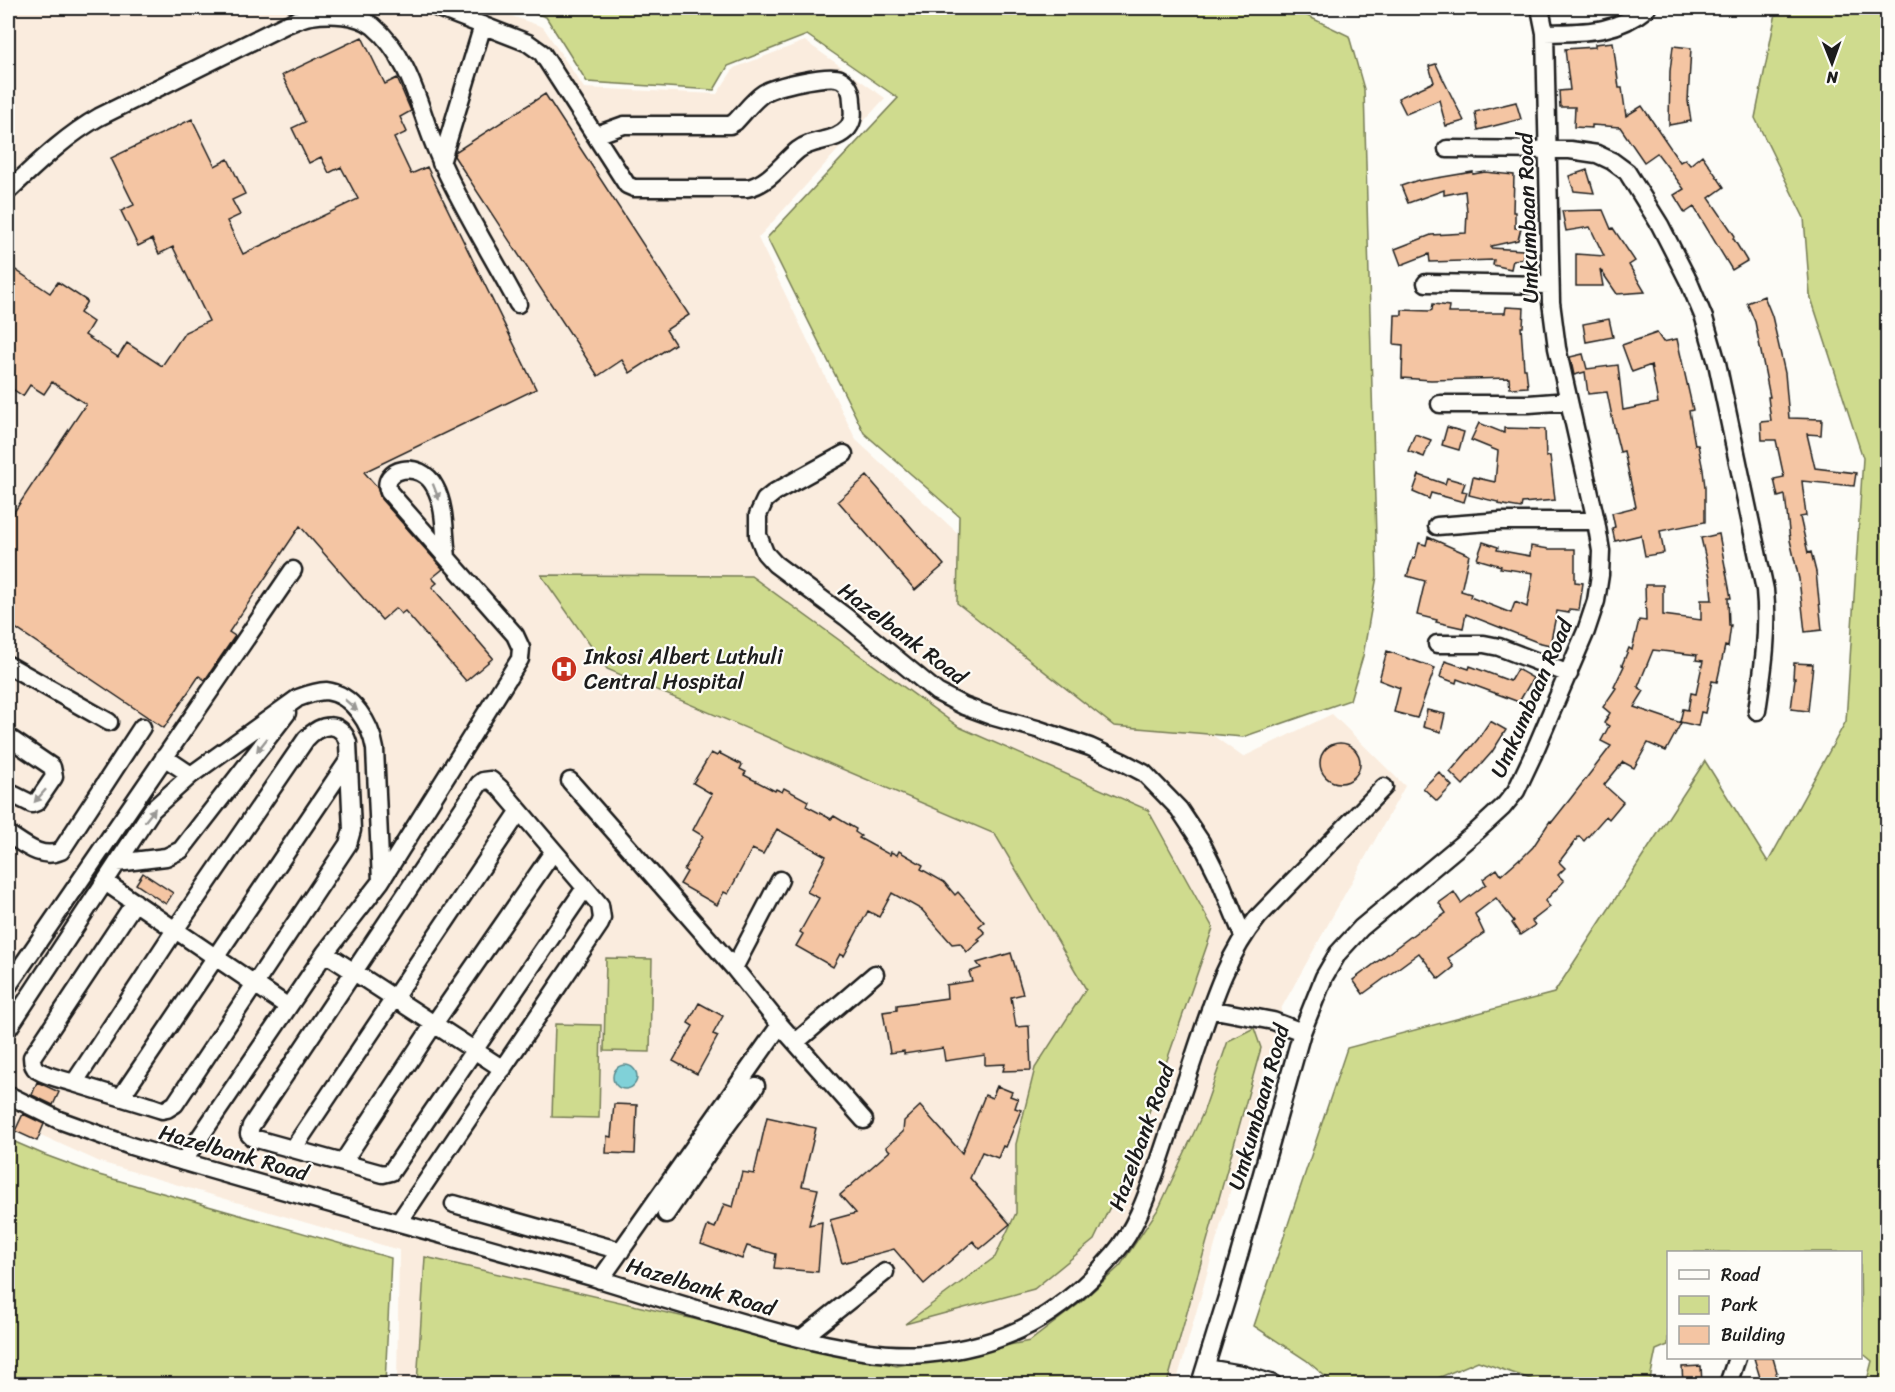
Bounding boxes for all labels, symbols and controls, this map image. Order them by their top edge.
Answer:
north arrow [1802,33,1862,93]
text: N [1826,63,1839,92]
street label: Umkumbaan Road [1505,131,1550,304]
one-way arrow [431,483,441,501]
street label: Hazelbank Road [830,572,977,696]
street label: Umkumbaan Road [1479,611,1585,784]
place label: Inkosi Albert Luthuli Central Hospital [583,637,784,701]
hospital icon: Inkosi Albert Luthuli Central Hospital [549,654,579,684]
one-way arrow [344,698,359,712]
one-way arrow [257,737,269,752]
one-way arrow [34,788,47,804]
one-way arrow [144,807,157,823]
street label: Umkumbaan Road [1216,1018,1301,1195]
street label: Hazelbank Road [1097,1057,1187,1216]
street label: Hazelbank Road [155,1113,315,1193]
street label: Hazelbank Road [622,1245,781,1328]
legend [1667,1251,1862,1359]
text: Road [1721,1259,1761,1291]
text: Park [1721,1289,1758,1321]
text: Building [1721,1319,1785,1351]

